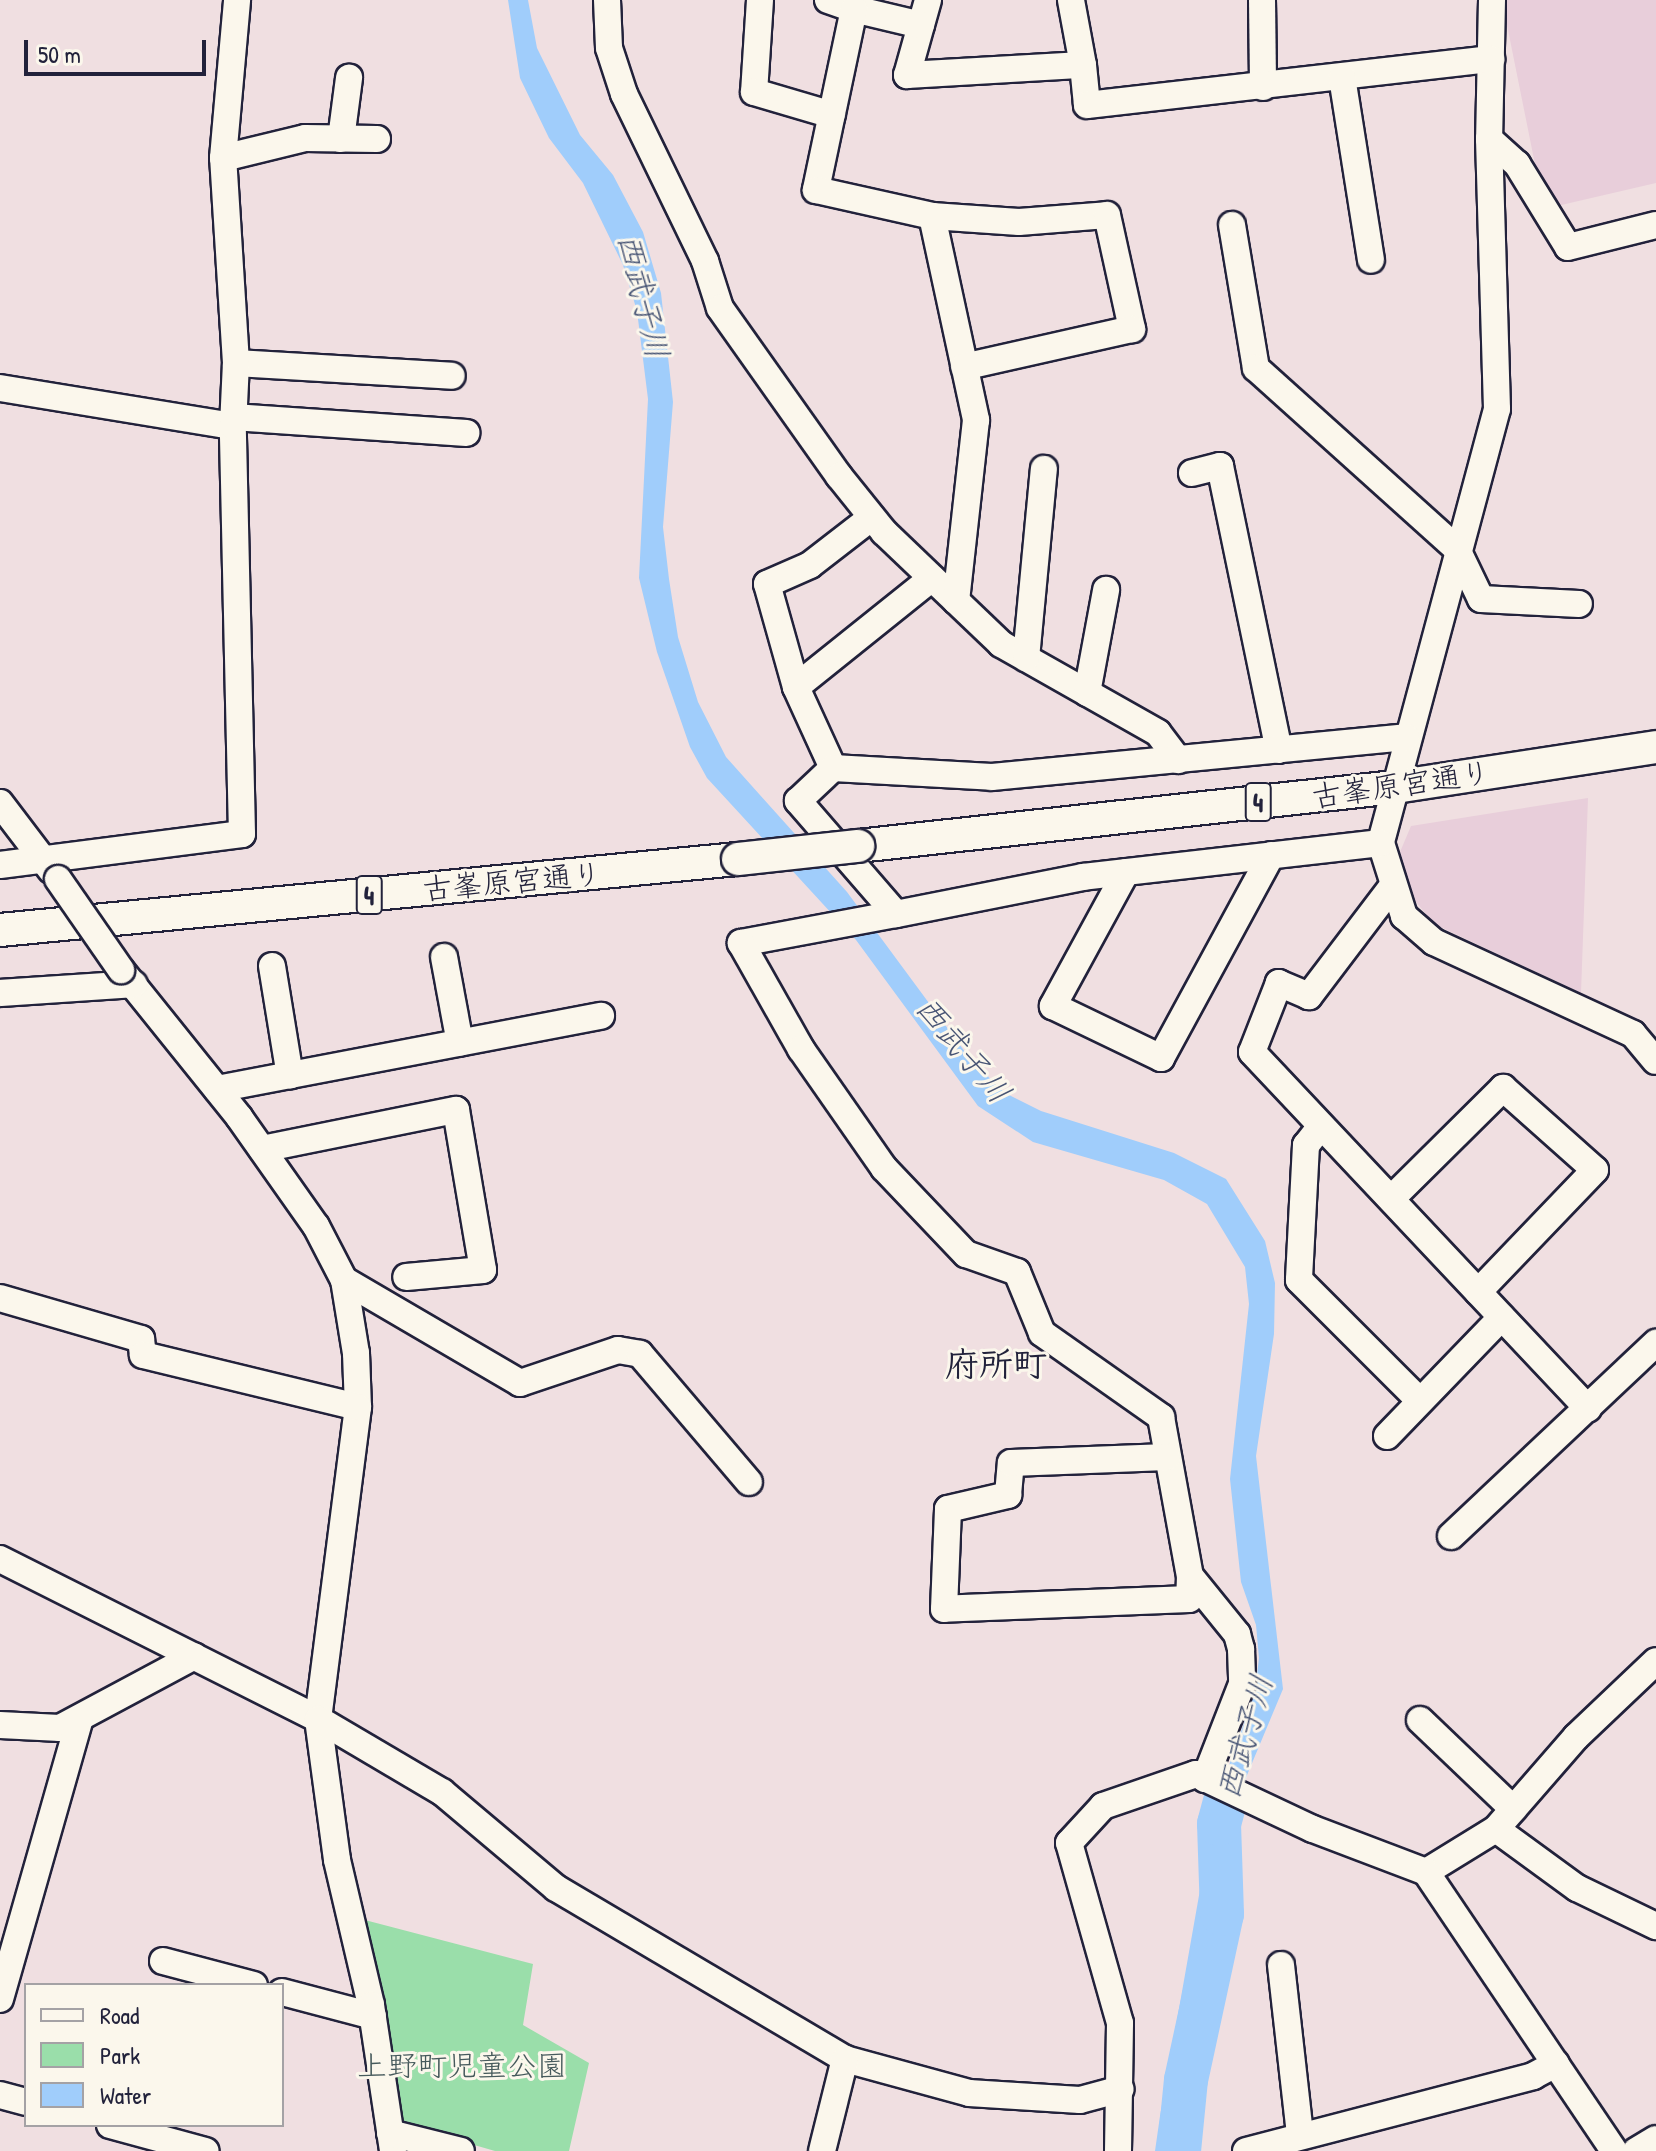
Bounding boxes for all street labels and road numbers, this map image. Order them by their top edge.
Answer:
street label: 古峯原宮通り [1309,754,1493,814]
road number: 4 [1244,778,1272,826]
street label: 古峯原宮通り [421,855,603,907]
road number: 4 [355,871,383,919]

